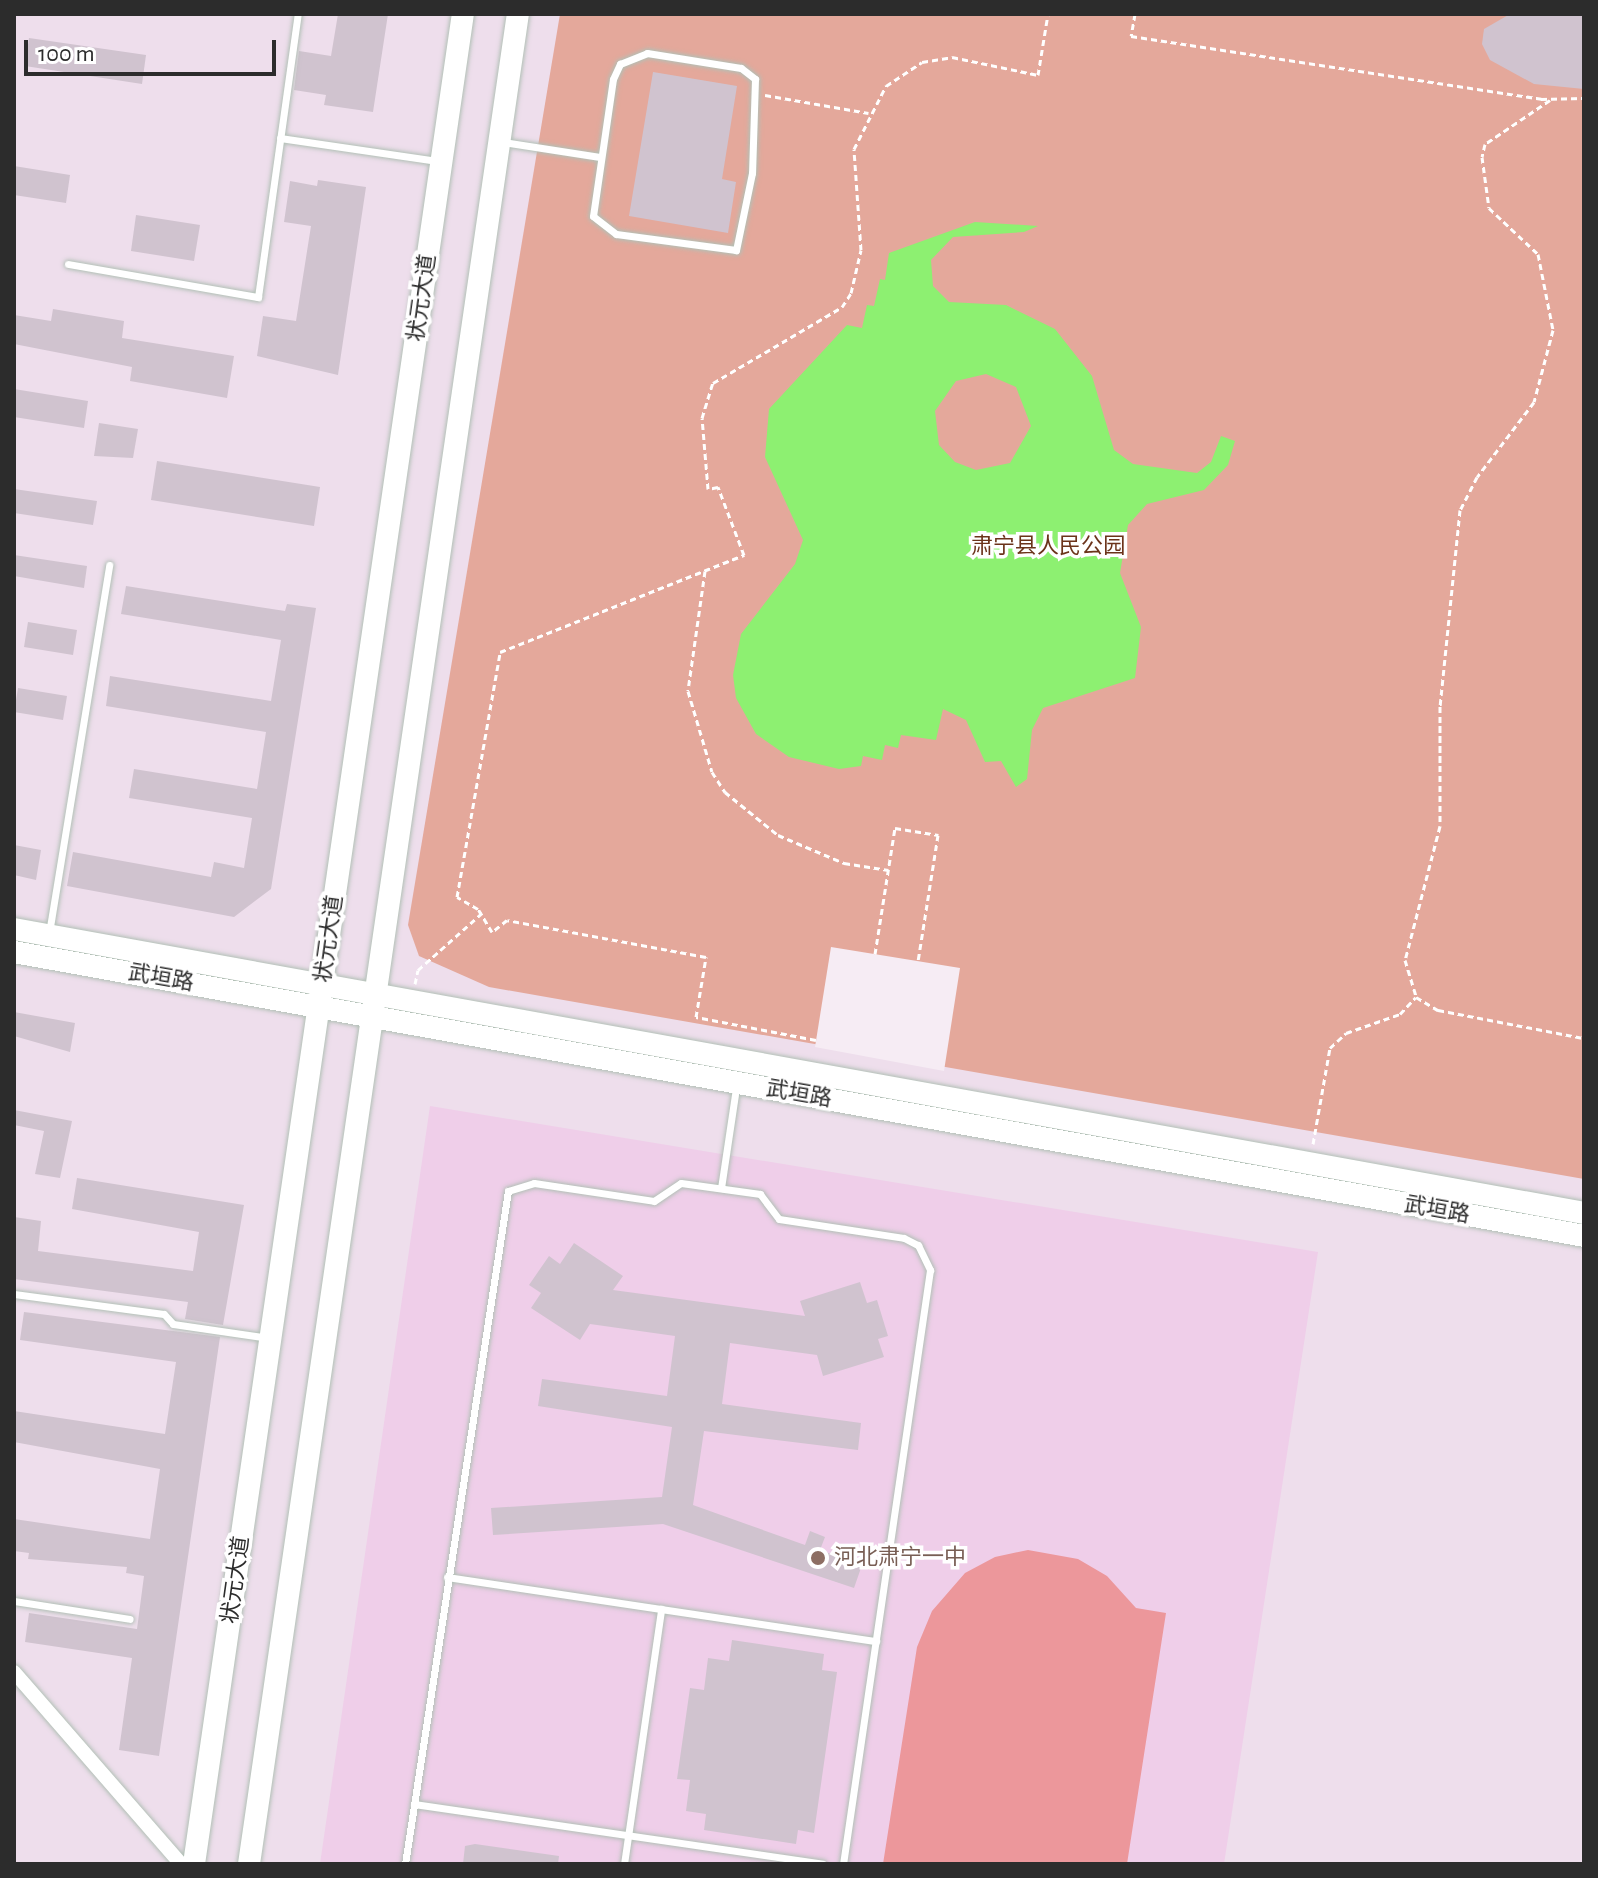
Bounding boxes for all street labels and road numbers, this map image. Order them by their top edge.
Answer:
street label: 状元大道 [403,253,441,343]
street label: 状元大道 [310,894,348,984]
street label: 武垣路 [126,959,196,997]
street label: 武垣路 [764,1075,834,1113]
street label: 武垣路 [1402,1191,1472,1229]
street label: 状元大道 [217,1535,255,1625]

